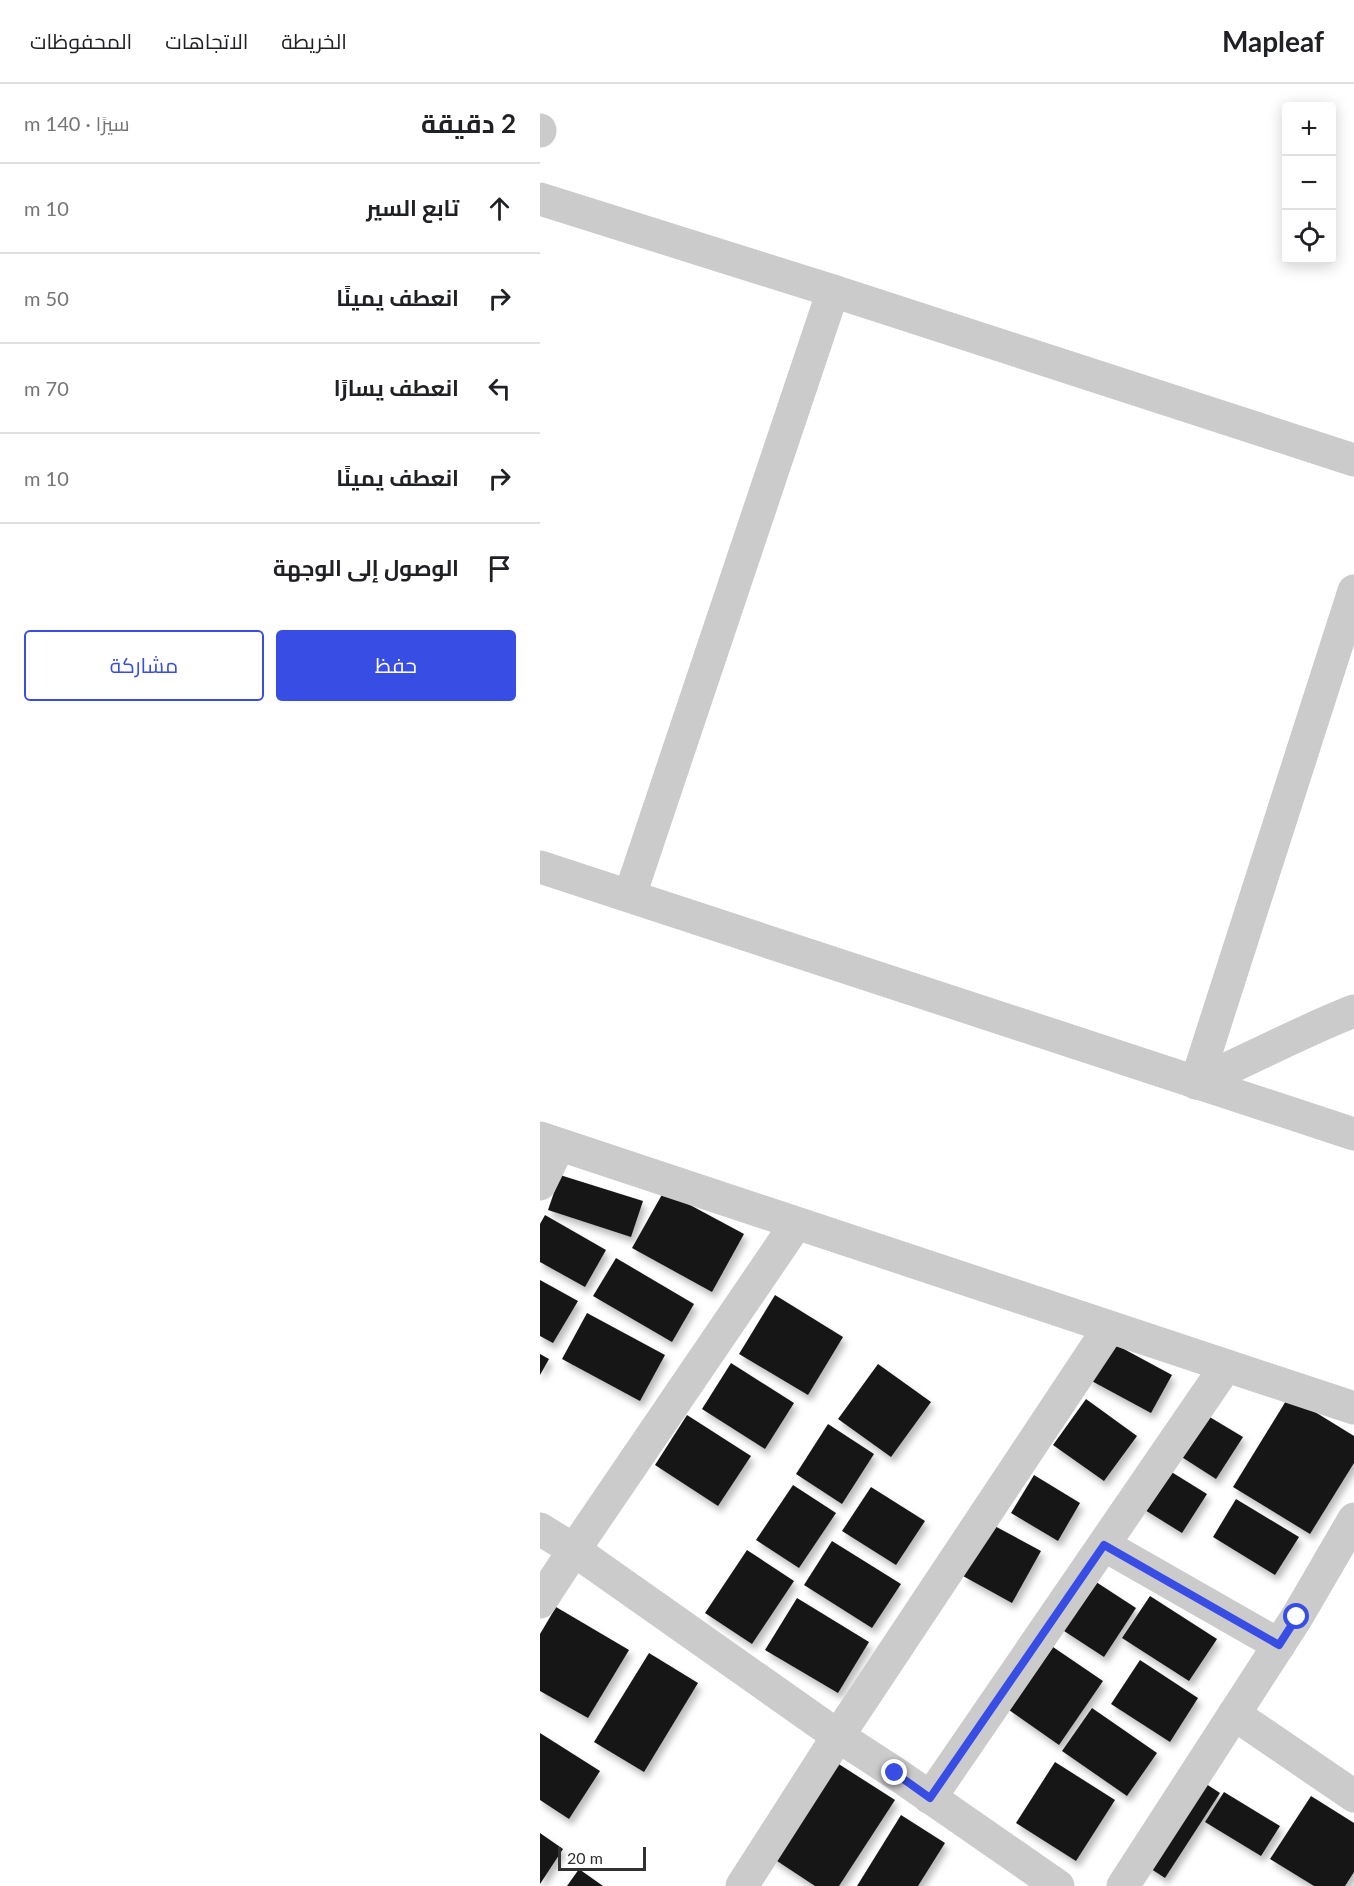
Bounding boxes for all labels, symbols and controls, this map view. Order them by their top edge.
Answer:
text: Mapleaf [1222,24,1324,58]
text: المحفوظات [30,28,132,53]
text: الاتجاهات [165,28,248,53]
text: الخريطة [281,28,347,53]
map controls [1282,102,1336,264]
button: + [1282,102,1336,156]
text: 2 دقيقة [421,107,516,139]
text: سيرًا · 140 m [24,111,130,135]
button: − [1282,156,1336,210]
icon: ahead [483,192,516,225]
text: تابع السير [366,194,459,221]
text: 10 m [24,196,69,220]
button: locate [1282,210,1336,264]
icon: right [483,282,516,315]
text: انعطف يمينًا [336,284,459,311]
text: 50 m [24,286,69,310]
icon: left [483,372,516,405]
text: انعطف يسارًا [334,374,459,401]
text: 70 m [24,376,69,400]
icon: right [483,462,516,495]
text: انعطف يمينًا [336,464,459,491]
text: 10 m [24,466,69,490]
icon: arrive [483,552,516,585]
text: الوصول إلى الوجهة [273,554,459,581]
button: مشاركة [24,630,264,701]
button: حفظ [276,630,516,701]
route start [1283,1603,1309,1629]
route end [881,1759,907,1785]
scale bar [558,1844,646,1872]
text: 20 m [567,1848,603,1867]

